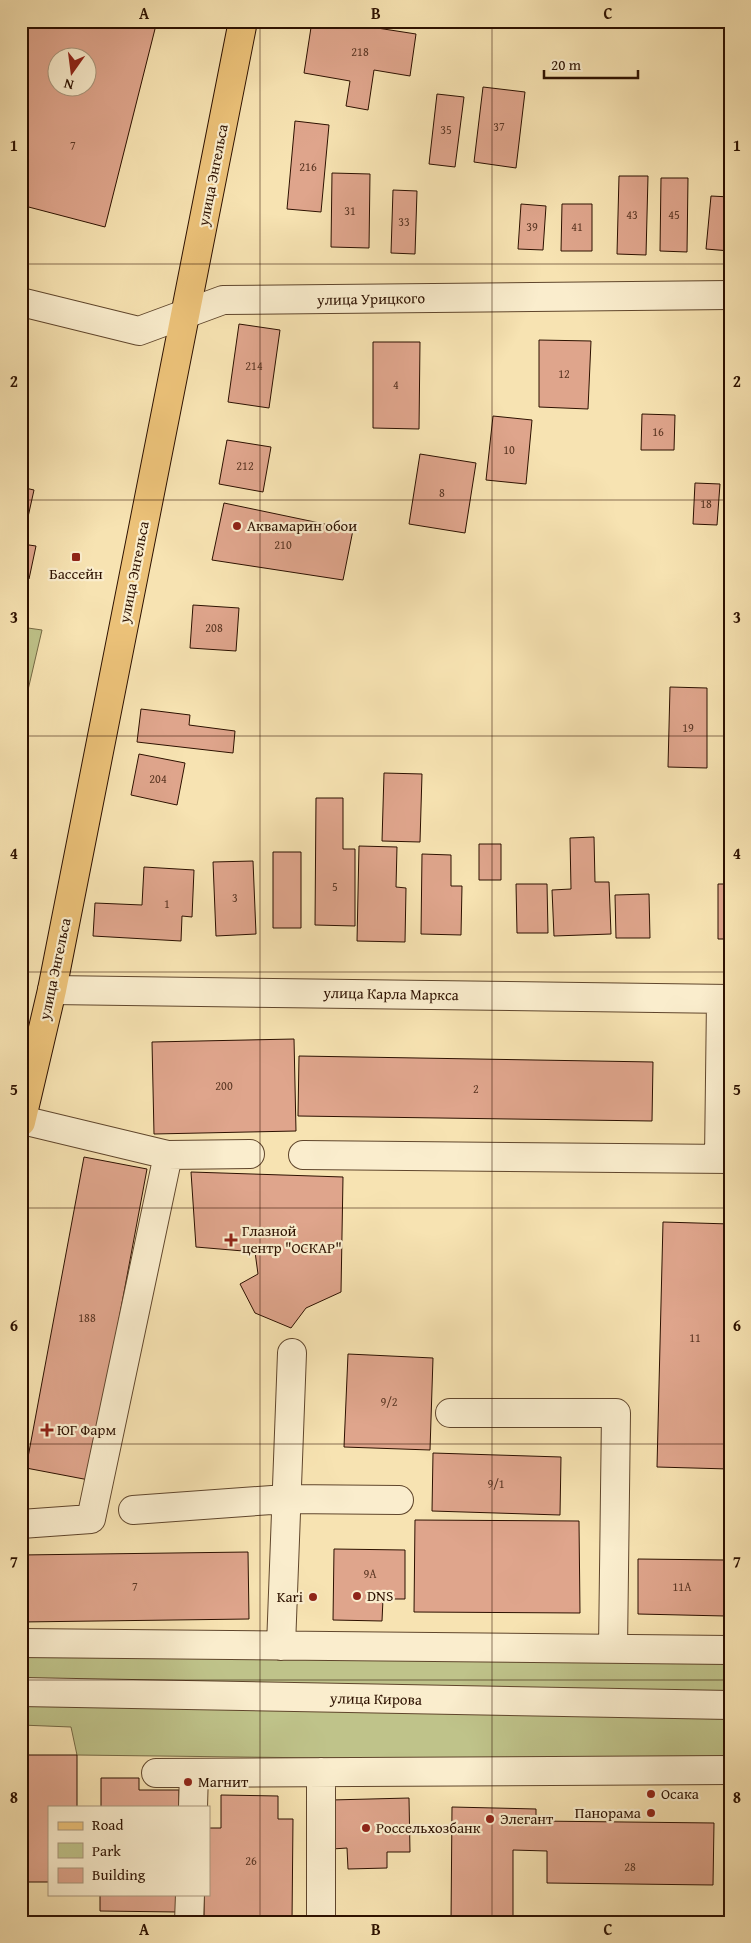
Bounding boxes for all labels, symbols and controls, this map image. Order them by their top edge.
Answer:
text: A [139,1,150,25]
text: B [371,1,381,25]
text: C [603,1,613,25]
house number: 218 [351,43,369,60]
north arrow [48,48,98,98]
scale bar [544,48,637,80]
text: 20 m [551,54,582,75]
text: N [61,74,76,95]
house number: 37 [493,118,505,135]
street label: улица Энгельса [192,121,233,229]
house number: 35 [440,121,452,138]
text: 1 [10,133,18,157]
text: 1 [733,133,741,157]
house number: 7 [70,137,76,154]
house number: 216 [299,158,317,175]
house number: 31 [344,202,356,219]
house number: 43 [626,206,638,223]
house number: 45 [668,206,680,223]
house number: 33 [398,213,410,230]
house number: 39 [526,218,538,235]
house number: 41 [571,218,583,235]
street label: улица Урицкого [316,287,426,310]
house number: 214 [245,357,263,374]
house number: 12 [558,365,570,382]
text: 2 [10,369,18,393]
text: 2 [733,369,741,393]
house number: 4 [393,376,399,393]
house number: 16 [652,423,664,440]
house number: 10 [503,441,515,458]
house number: 212 [236,457,254,474]
house number: 8 [439,484,445,501]
house number: 18 [700,495,712,512]
place label: Аквамарин обои [247,515,357,536]
street label: улица Энгельса [113,518,154,626]
marker: Аквамарин обои [231,520,243,532]
house number: 210 [274,536,292,553]
marker: Бассейн [70,551,82,563]
place label: Бассейн [49,563,103,584]
text: 3 [10,605,18,629]
text: 3 [733,605,741,629]
house number: 208 [205,619,223,636]
house number: 19 [682,719,694,736]
house number: 204 [149,770,167,787]
text: 4 [10,841,18,865]
text: 4 [733,841,741,865]
house number: 5 [332,878,338,895]
house number: 3 [232,889,238,906]
house number: 1 [164,895,170,912]
street label: улица Энгельса [33,915,76,1023]
street label: улица Карла Маркса [322,982,460,1005]
text: 5 [10,1077,18,1101]
house number: 200 [215,1077,233,1094]
text: 5 [733,1077,741,1101]
house number: 2 [473,1080,479,1097]
place label: Глазной центр "ОСКАР" [242,1220,342,1258]
marker: Глазной центр "ОСКАР" [224,1233,238,1247]
house number: 188 [78,1309,96,1326]
text: 6 [10,1313,18,1337]
text: 6 [733,1313,741,1337]
house number: 11 [689,1329,701,1346]
house number: 9/2 [380,1393,398,1410]
place label: ЮГ Фарм [57,1419,116,1440]
marker: ЮГ Фарм [41,1424,53,1436]
house number: 9/1 [487,1475,505,1492]
text: 7 [10,1549,18,1573]
text: 7 [733,1549,741,1573]
house number: 9А [363,1565,377,1582]
house number: 7 [132,1578,138,1595]
house number: 11А [673,1578,692,1595]
place label: DNS [367,1585,393,1606]
place label: Kari [277,1586,303,1607]
marker: DNS [351,1590,363,1602]
marker: Kari [307,1591,319,1603]
street label: улица Кирова [329,1687,423,1710]
place label: Магнит [198,1771,249,1792]
marker: Магнит [182,1776,194,1788]
place label: Осака [661,1783,700,1804]
text: 8 [10,1785,18,1809]
text: 8 [733,1785,741,1809]
marker: Осака [645,1788,657,1800]
place label: Панорама [575,1802,642,1823]
legend [48,1806,210,1896]
marker: Панорама [645,1807,657,1819]
place label: Элегант [500,1808,554,1829]
marker: Элегант [484,1813,496,1825]
text: Road [92,1814,123,1835]
place label: Россельхозбанк [376,1817,481,1838]
marker: Россельхозбанк [360,1822,372,1834]
text: Park [92,1840,121,1861]
house number: 26 [245,1852,257,1869]
house number: 28 [624,1858,636,1875]
text: Building [92,1864,146,1885]
text: A [139,1917,150,1941]
text: B [371,1917,381,1941]
text: C [603,1917,613,1941]

